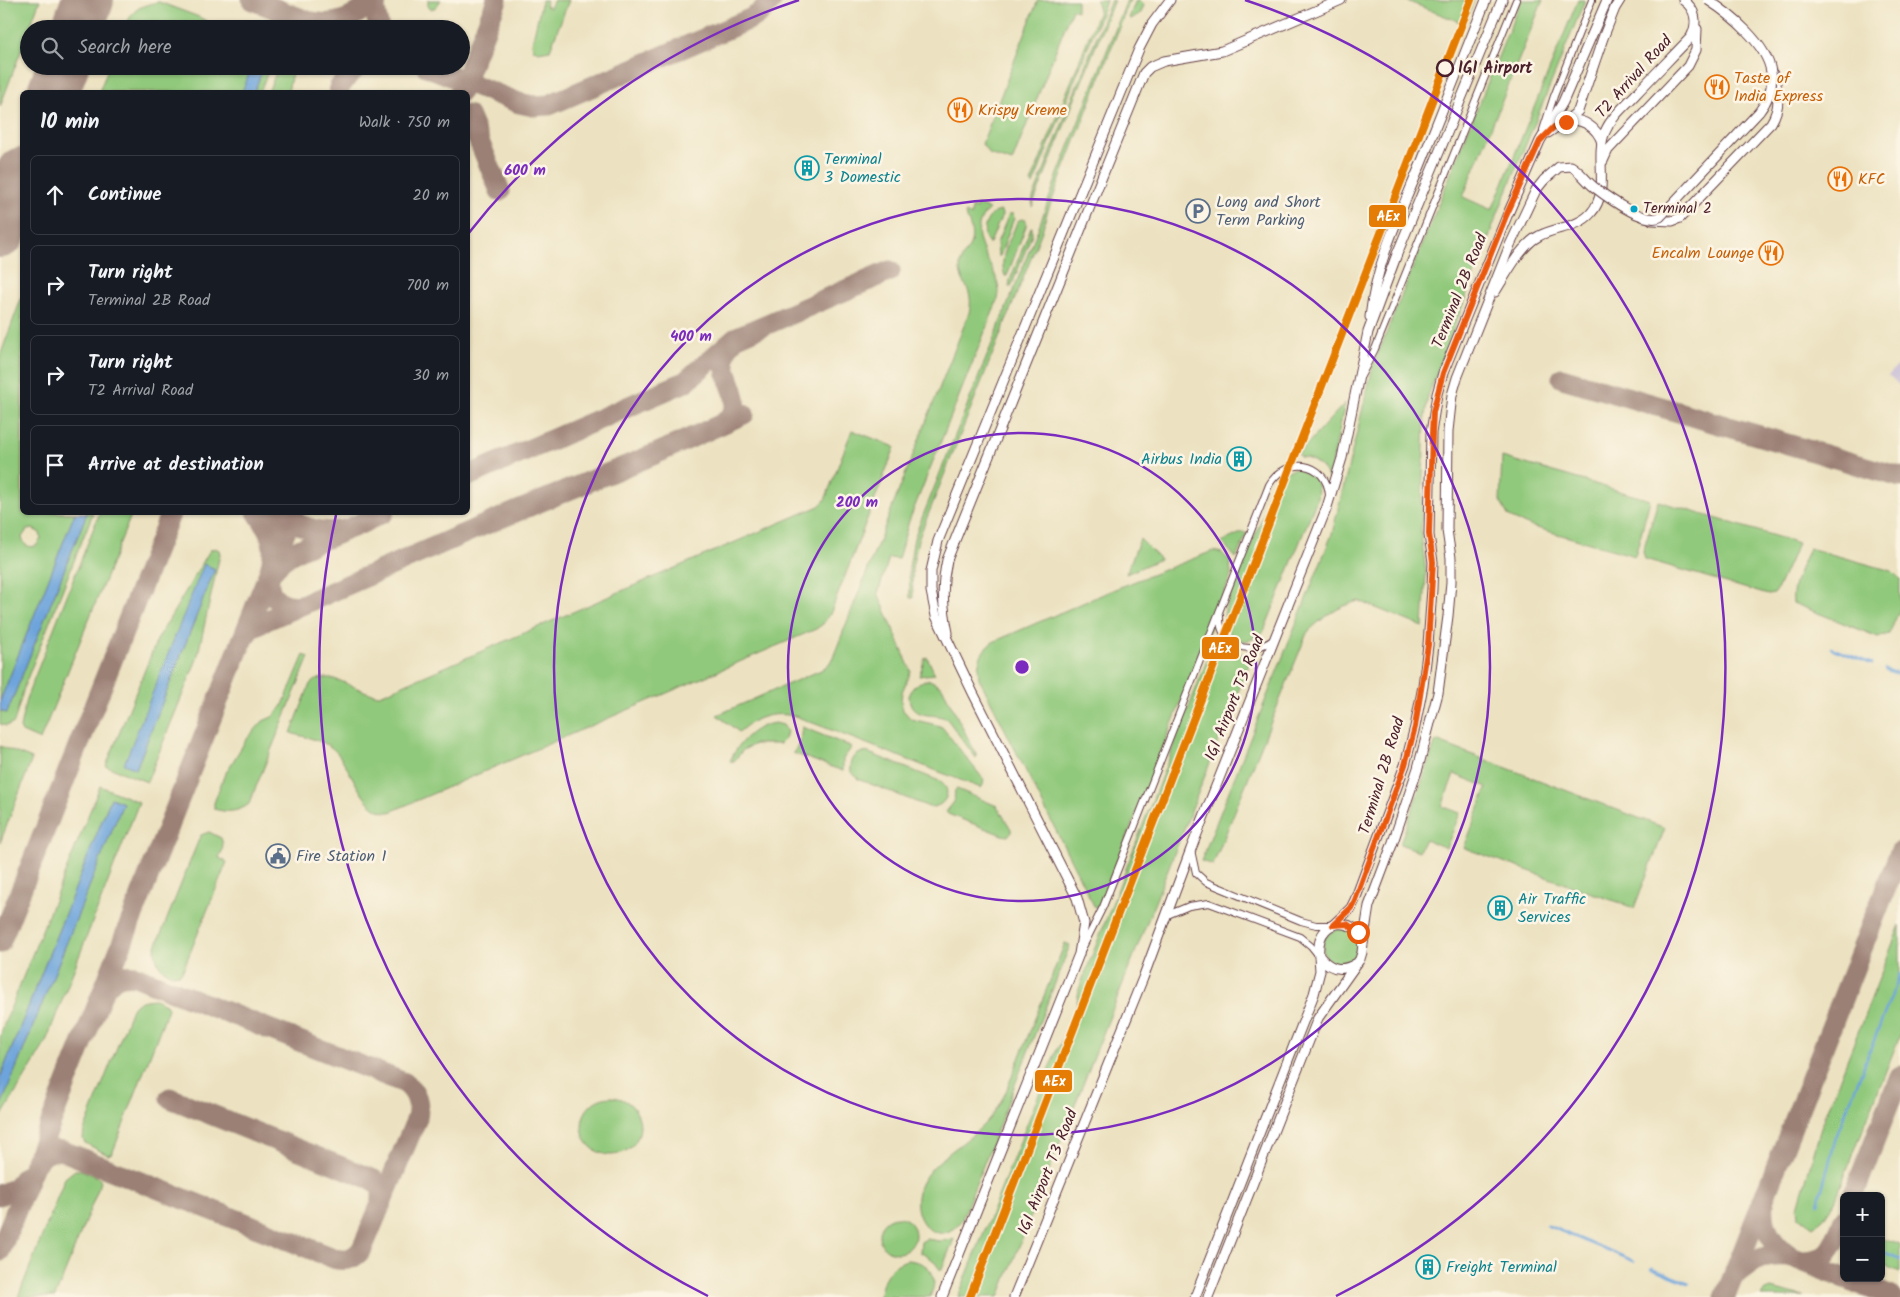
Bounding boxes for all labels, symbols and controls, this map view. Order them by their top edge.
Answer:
search box [20,20,470,75]
street label: T2 Arrival Road [1590,29,1679,124]
text: Search here [78,33,172,63]
icon: search [38,34,66,62]
place label: IGI Airport [1458,56,1533,81]
marker: IGI Airport [1436,59,1454,77]
place label: Taste of India Express [1734,66,1823,109]
restaurant icon: Taste of India Express [1704,74,1730,100]
restaurant icon: Krispy Kreme [947,97,973,123]
place label: Krispy Kreme [978,98,1067,123]
text: 10 min [40,106,100,139]
text: Walk · 750 m [359,110,450,135]
route end [1555,111,1578,134]
place label: Terminal 3 Domestic [824,147,901,190]
building icon: Terminal 3 Domestic [794,155,820,181]
text: 600 m [504,159,546,183]
restaurant icon: KFC [1827,166,1853,192]
place label: KFC [1858,167,1885,192]
text: Continue [88,180,161,210]
icon: ahead [41,181,69,209]
text: 20 m [413,183,449,208]
place label: Long and Short Term Parking [1216,190,1322,233]
place label: Terminal 2 [1643,197,1712,221]
parking icon: Long and Short Term Parking [1185,198,1211,224]
line badge: AEx [1368,204,1407,228]
marker: Terminal 2 [1629,204,1639,214]
text: AEx [1376,206,1400,228]
street label: Terminal 2B Road [1426,229,1495,352]
restaurant icon: Encalm Lounge [1758,240,1784,266]
place label: Encalm Lounge [1651,241,1754,266]
text: Turn right [88,258,173,288]
icon: right [41,271,69,299]
text: 700 m [406,273,449,298]
text: Terminal 2B Road [88,288,210,313]
text: 400 m [670,325,712,349]
text: Turn right [88,348,173,378]
icon: right [41,361,69,389]
text: 30 m [413,363,449,388]
text: T2 Arrival Road [88,378,193,403]
building icon: Airbus India [1226,446,1252,472]
place label: Airbus India [1141,447,1222,472]
text: Arrive at destination [88,450,264,480]
icon: arrive [41,451,69,479]
text: 200 m [836,491,878,515]
street label: IGI Airport T3 Road [1198,630,1272,765]
line badge: AEx [1201,636,1240,660]
text: AEx [1208,638,1232,660]
centre of rings [1013,658,1031,676]
street label: Terminal 2B Road [1352,713,1412,838]
public building icon: Fire Station 1 [265,843,291,869]
place label: Fire Station 1 [296,844,387,869]
place label: Air Traffic Services [1518,887,1586,930]
building icon: Air Traffic Services [1487,895,1513,921]
route start [1347,921,1370,944]
line badge: AEx [1034,1069,1073,1093]
text: AEx [1042,1071,1066,1093]
street label: IGI Airport T3 Road [1011,1104,1085,1239]
map controls [1840,1192,1885,1282]
button: + [1840,1192,1885,1237]
button: − [1840,1237,1885,1282]
building icon: Freight Terminal [1415,1254,1441,1280]
place label: Freight Terminal [1446,1255,1557,1280]

